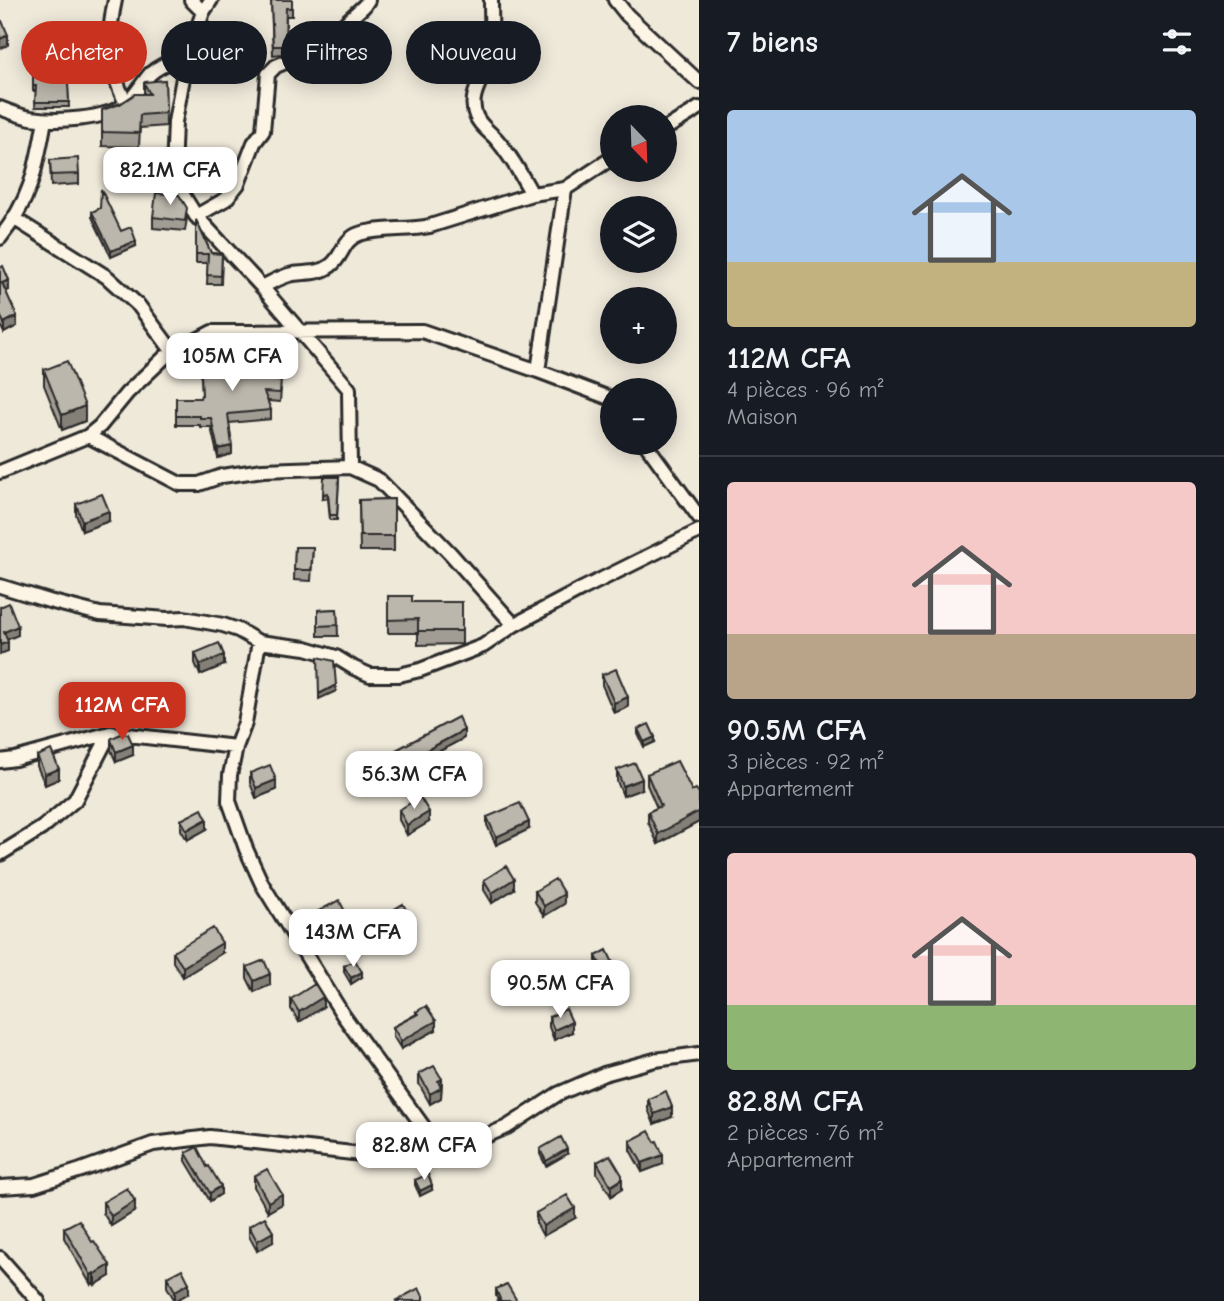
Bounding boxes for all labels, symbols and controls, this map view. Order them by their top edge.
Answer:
chip: Acheter [21,21,147,84]
chip: Louer [161,21,267,84]
chip: Filtres [281,21,392,84]
chip: Nouveau [406,21,541,84]
icon: filters [1158,23,1196,61]
text: 7 biens [727,25,818,60]
north arrow [600,105,677,182]
map controls [600,105,677,455]
pin: 82.1M CFA [90,148,250,207]
icon: home [899,155,1025,281]
text: 82.1M CFA [119,156,221,183]
button: layers [600,196,677,273]
button: + [600,287,677,364]
pin: 105M CFA [160,334,304,393]
text: 112M CFA [727,341,850,376]
text: 105M CFA [182,342,282,369]
text: 4 pièces · 96 m² [727,376,883,403]
button: − [600,378,677,455]
text: Maison [727,403,798,430]
icon: home [899,527,1025,653]
pin: 112M CFA [50,682,194,742]
text: 112M CFA [75,691,169,718]
text: 90.5M CFA [727,713,866,748]
text: 3 pièces · 92 m² [727,748,884,775]
pin: 56.3M CFA [334,752,494,811]
text: 56.3M CFA [362,760,466,787]
text: Appartement [727,775,853,802]
icon: home [899,898,1025,1024]
pin: 143M CFA [281,909,425,969]
text: 143M CFA [305,918,401,945]
pin: 90.5M CFA [480,960,640,1020]
text: 90.5M CFA [507,969,613,996]
text: 82.8M CFA [727,1084,863,1119]
text: 2 pièces · 76 m² [727,1119,883,1146]
pin: 82.8M CFA [344,1122,504,1182]
text: 82.8M CFA [372,1131,476,1158]
text: Appartement [727,1146,853,1173]

